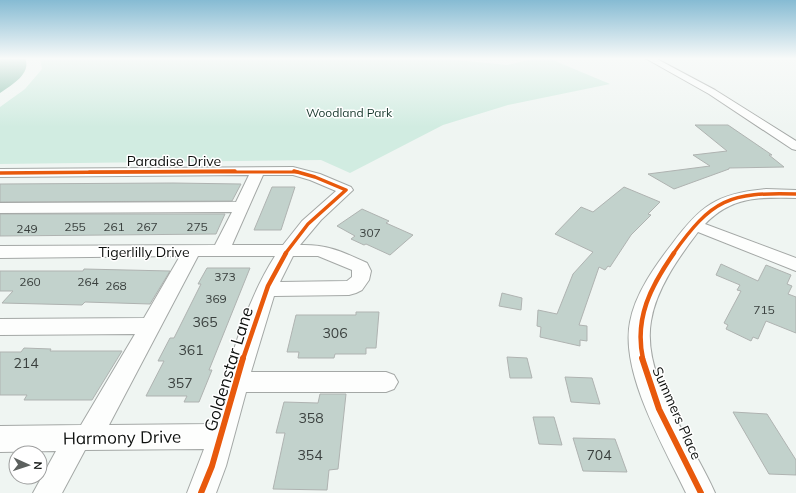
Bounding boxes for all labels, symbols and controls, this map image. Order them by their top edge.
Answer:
park label: Woodland Park [306,105,393,120]
street label: Paradise Drive [127,152,221,170]
house number: 255 [64,219,86,234]
house number: 261 [103,219,125,234]
house number: 267 [136,219,158,234]
house number: 275 [186,219,208,234]
house number: 249 [16,221,38,236]
house number: 307 [359,225,381,240]
street label: Tigerlilly Drive [98,243,190,261]
house number: 373 [214,269,236,284]
house number: 260 [19,274,41,289]
house number: 264 [77,274,99,289]
house number: 268 [105,278,127,293]
house number: 369 [205,291,227,306]
house number: 715 [753,302,775,317]
street label: Goldenstar Lane [199,304,257,434]
house number: 365 [192,313,218,331]
house number: 306 [322,324,348,342]
house number: 361 [178,341,204,359]
house number: 214 [13,354,39,372]
street label: Summers Place [648,364,706,462]
house number: 357 [167,374,193,392]
house number: 358 [298,409,324,427]
street label: Harmony Drive [63,425,181,450]
north arrow [8,445,48,485]
house number: 354 [297,446,323,464]
house number: 704 [586,446,612,464]
text: N [31,461,45,470]

